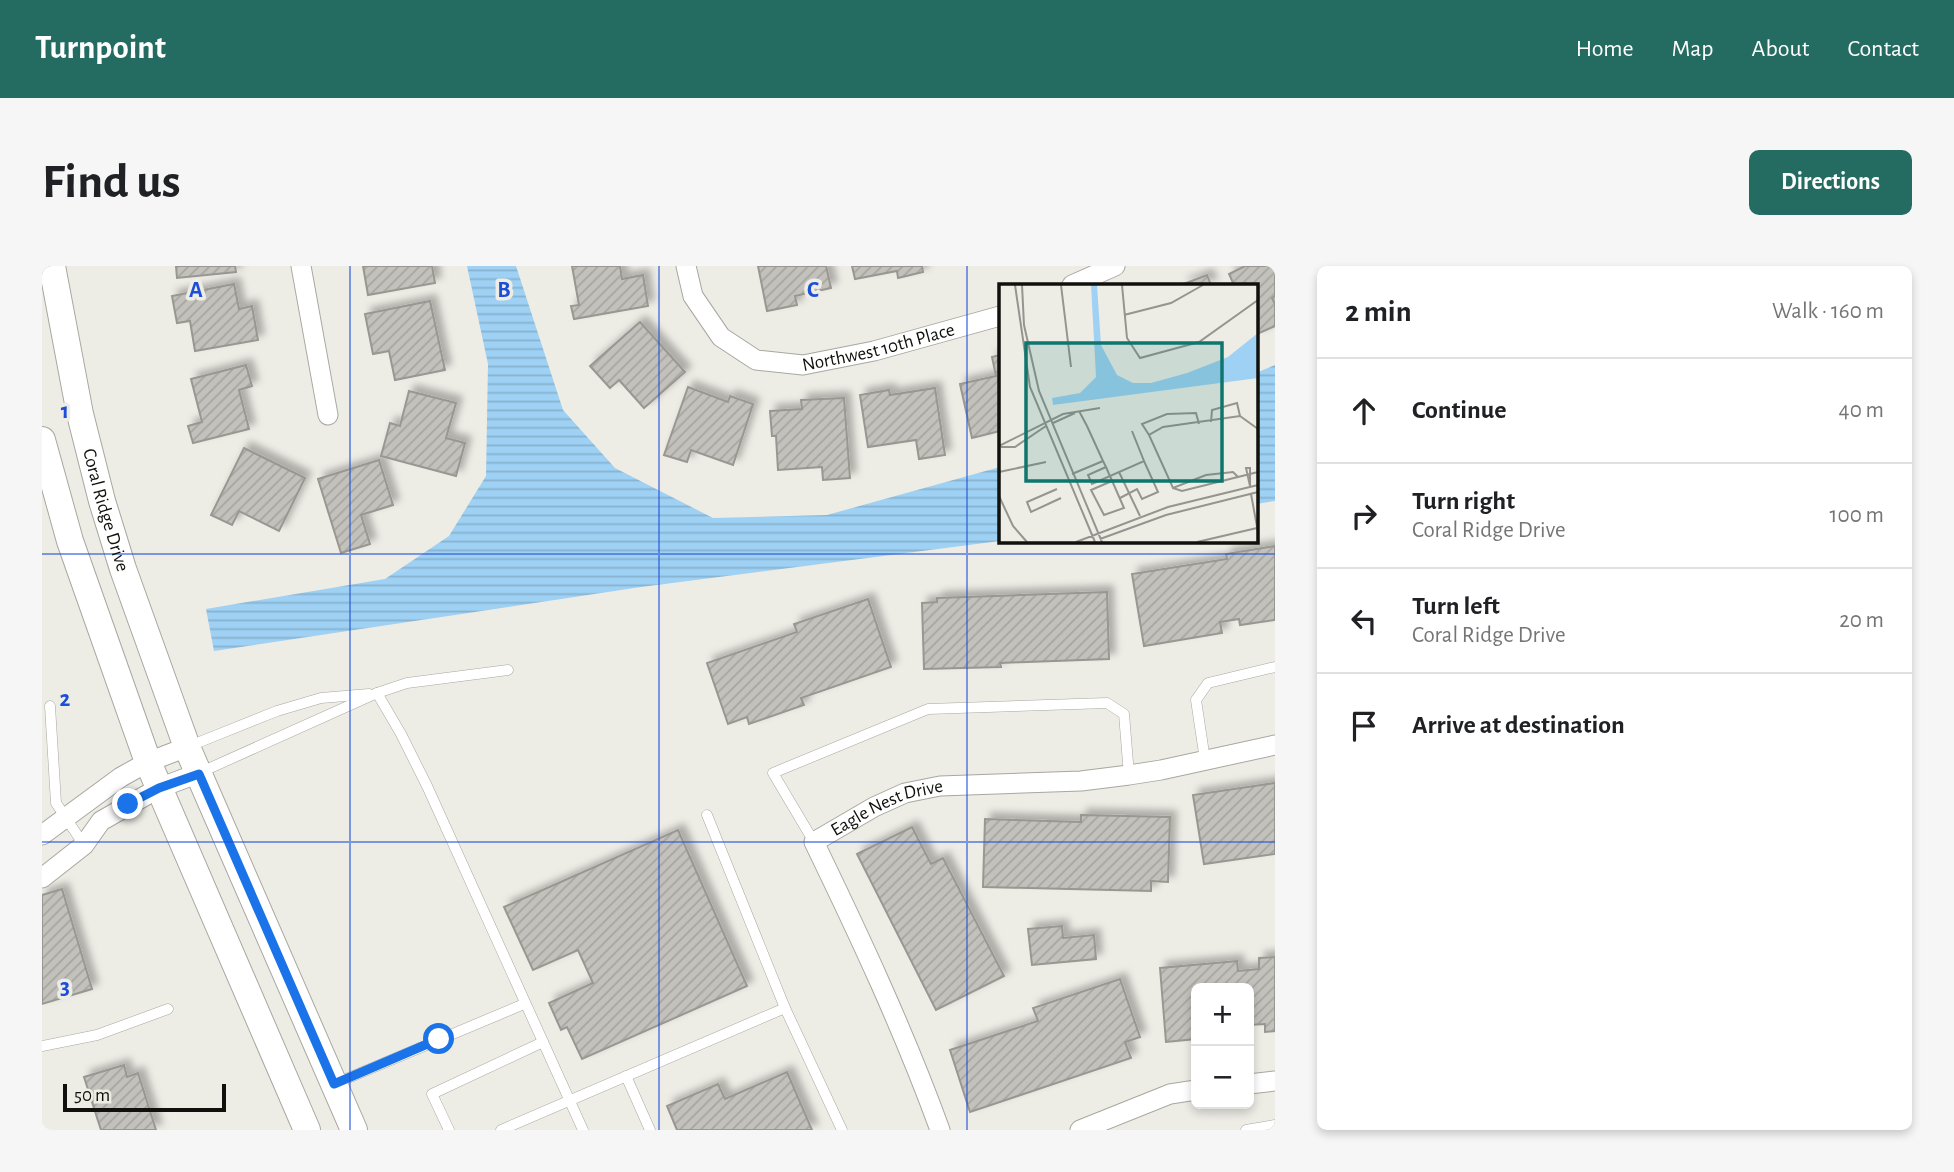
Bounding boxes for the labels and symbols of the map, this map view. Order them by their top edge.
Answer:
text: A [189,279,203,302]
text: B [497,279,511,302]
text: C [807,279,819,302]
inset map [999,284,1258,542]
street label: Northwest 10th Place [800,320,957,374]
text: 1 [61,400,69,423]
street label: Coral Ridge Drive [80,446,133,574]
text: 2 [60,688,71,711]
street label: Eagle Nest Drive [828,776,944,840]
route end [112,788,143,819]
text: 3 [60,976,70,999]
route start [423,1023,454,1054]
scale bar [63,1081,226,1113]

